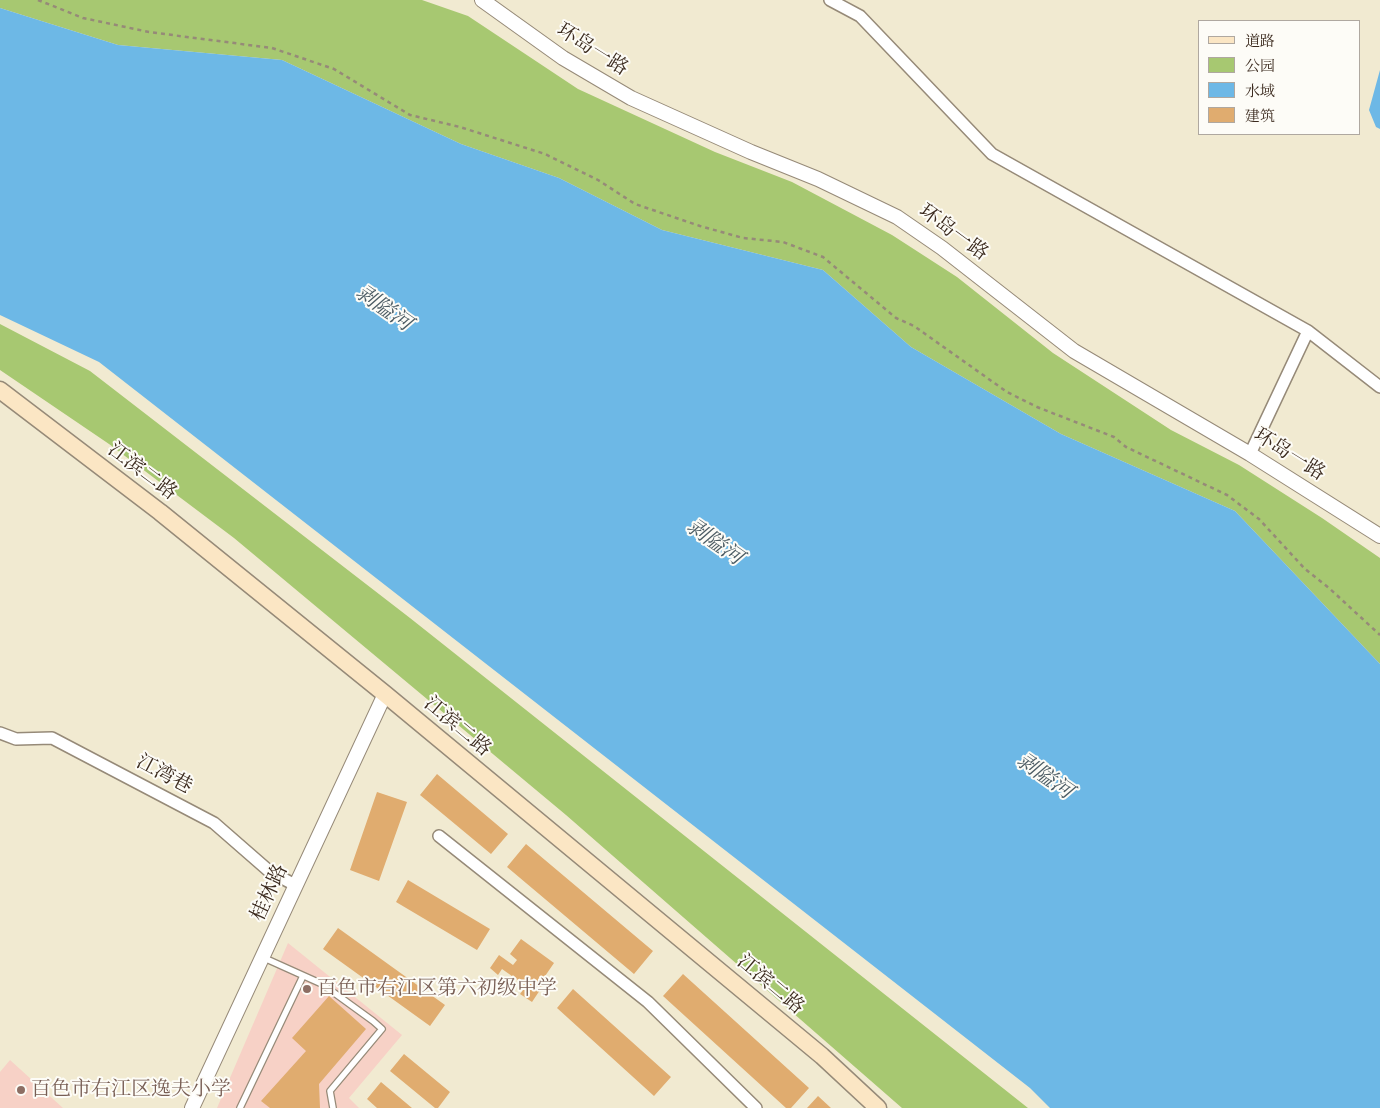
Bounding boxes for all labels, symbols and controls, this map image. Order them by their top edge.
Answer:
street label: 环岛一路 [552,19,632,81]
legend [1198,20,1360,135]
text: 道路 [1245,31,1275,51]
text: 公园 [1245,56,1275,76]
text: 水域 [1245,81,1275,101]
text: 建筑 [1245,106,1275,126]
street label: 环岛一路 [914,200,992,266]
water label: 剥隘河 [350,281,416,337]
street label: 环岛一路 [1249,424,1329,486]
street label: 江滨二路 [103,438,181,506]
water label: 剥隘河 [681,515,747,571]
street label: 江滨二路 [419,692,495,762]
water label: 剥隘河 [1011,749,1077,805]
street label: 江湾巷 [132,750,196,800]
street label: 桂林路 [246,861,294,925]
street label: 江滨二路 [732,950,808,1020]
place label: 百色市右江区第六初级中学 [317,977,557,1001]
marker: 百色市右江区第六初级中学 [301,983,313,995]
place label: 百色市右江区逸夫小学 [31,1078,231,1102]
marker: 百色市右江区逸夫小学 [15,1084,27,1096]

